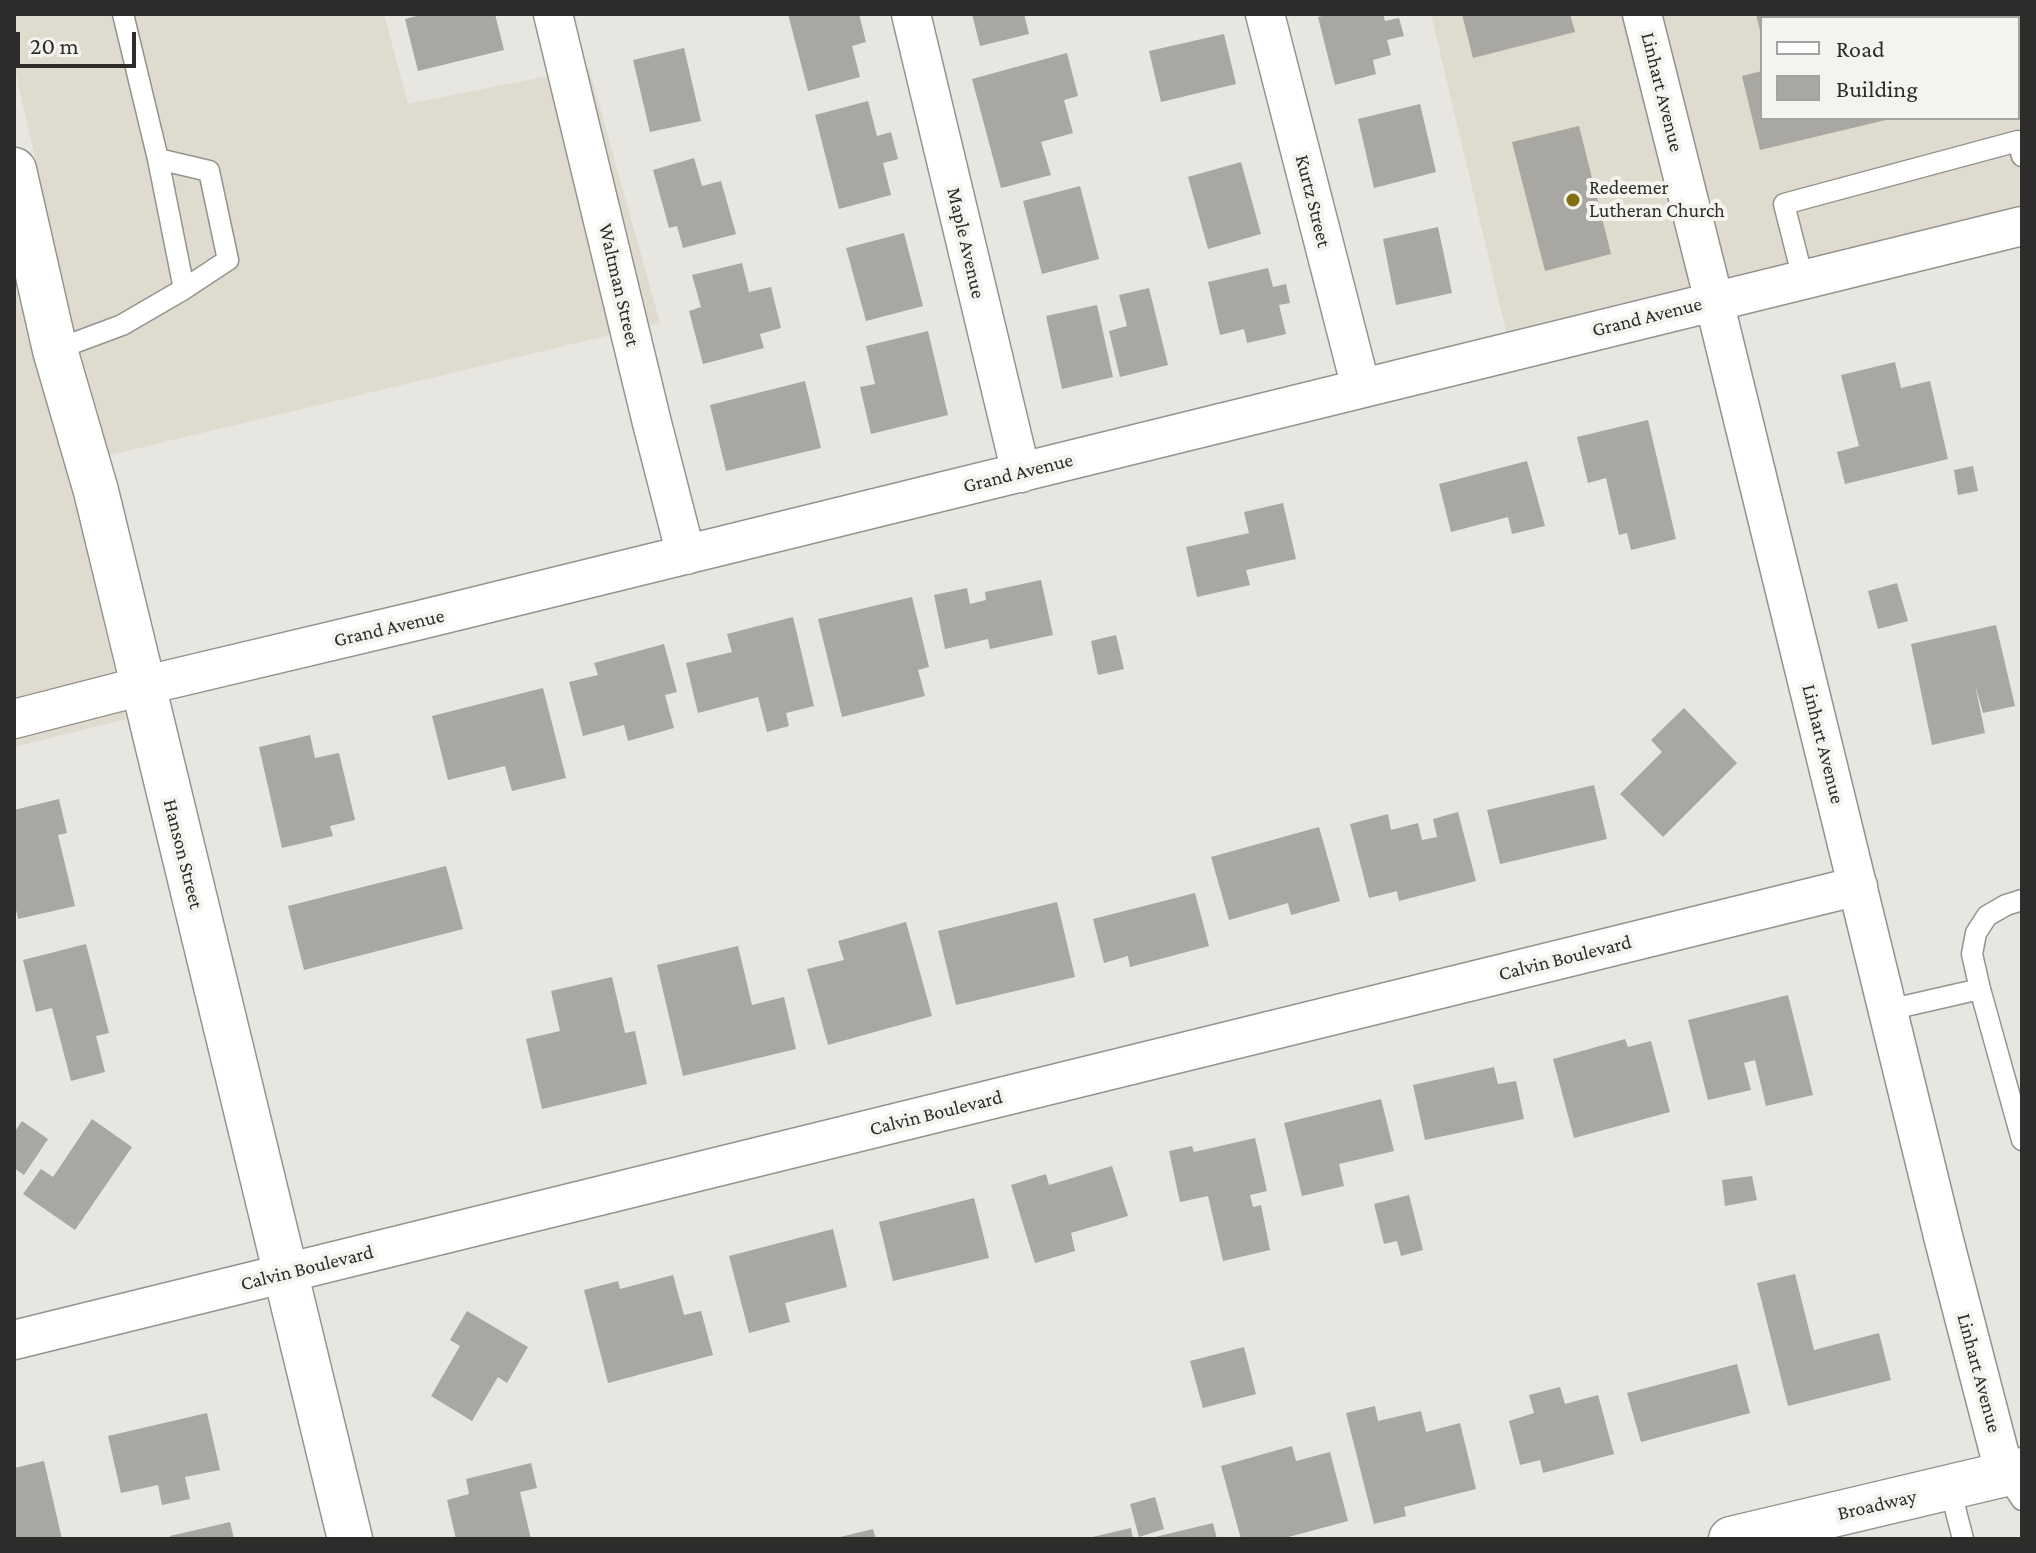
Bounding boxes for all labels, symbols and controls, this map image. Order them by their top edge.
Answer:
scale bar [20,16,140,66]
legend [1760,16,2020,120]
street label: Linhart Avenue [1636,30,1688,154]
text: 20 m [30,32,79,59]
text: Road [1836,35,1885,62]
text: Building [1836,75,1918,102]
street label: Kurtz Street [1290,152,1336,250]
place label: Redeemer Lutheran Church [1589,176,1725,223]
street label: Maple Avenue [942,185,990,301]
marker: Redeemer Lutheran Church [1564,191,1582,209]
street label: Waltman Street [593,221,645,349]
street label: Grand Avenue [1589,292,1705,342]
street label: Grand Avenue [960,448,1076,498]
street label: Grand Avenue [331,604,447,652]
street label: Linhart Avenue [1797,682,1849,806]
street label: Hanson Street [158,797,208,911]
street label: Calvin Boulevard [1496,930,1634,986]
street label: Calvin Boulevard [867,1085,1005,1141]
street label: Calvin Boulevard [238,1240,376,1296]
street label: Linhart Avenue [1952,1311,2006,1435]
street label: Broadway [1835,1484,1919,1526]

